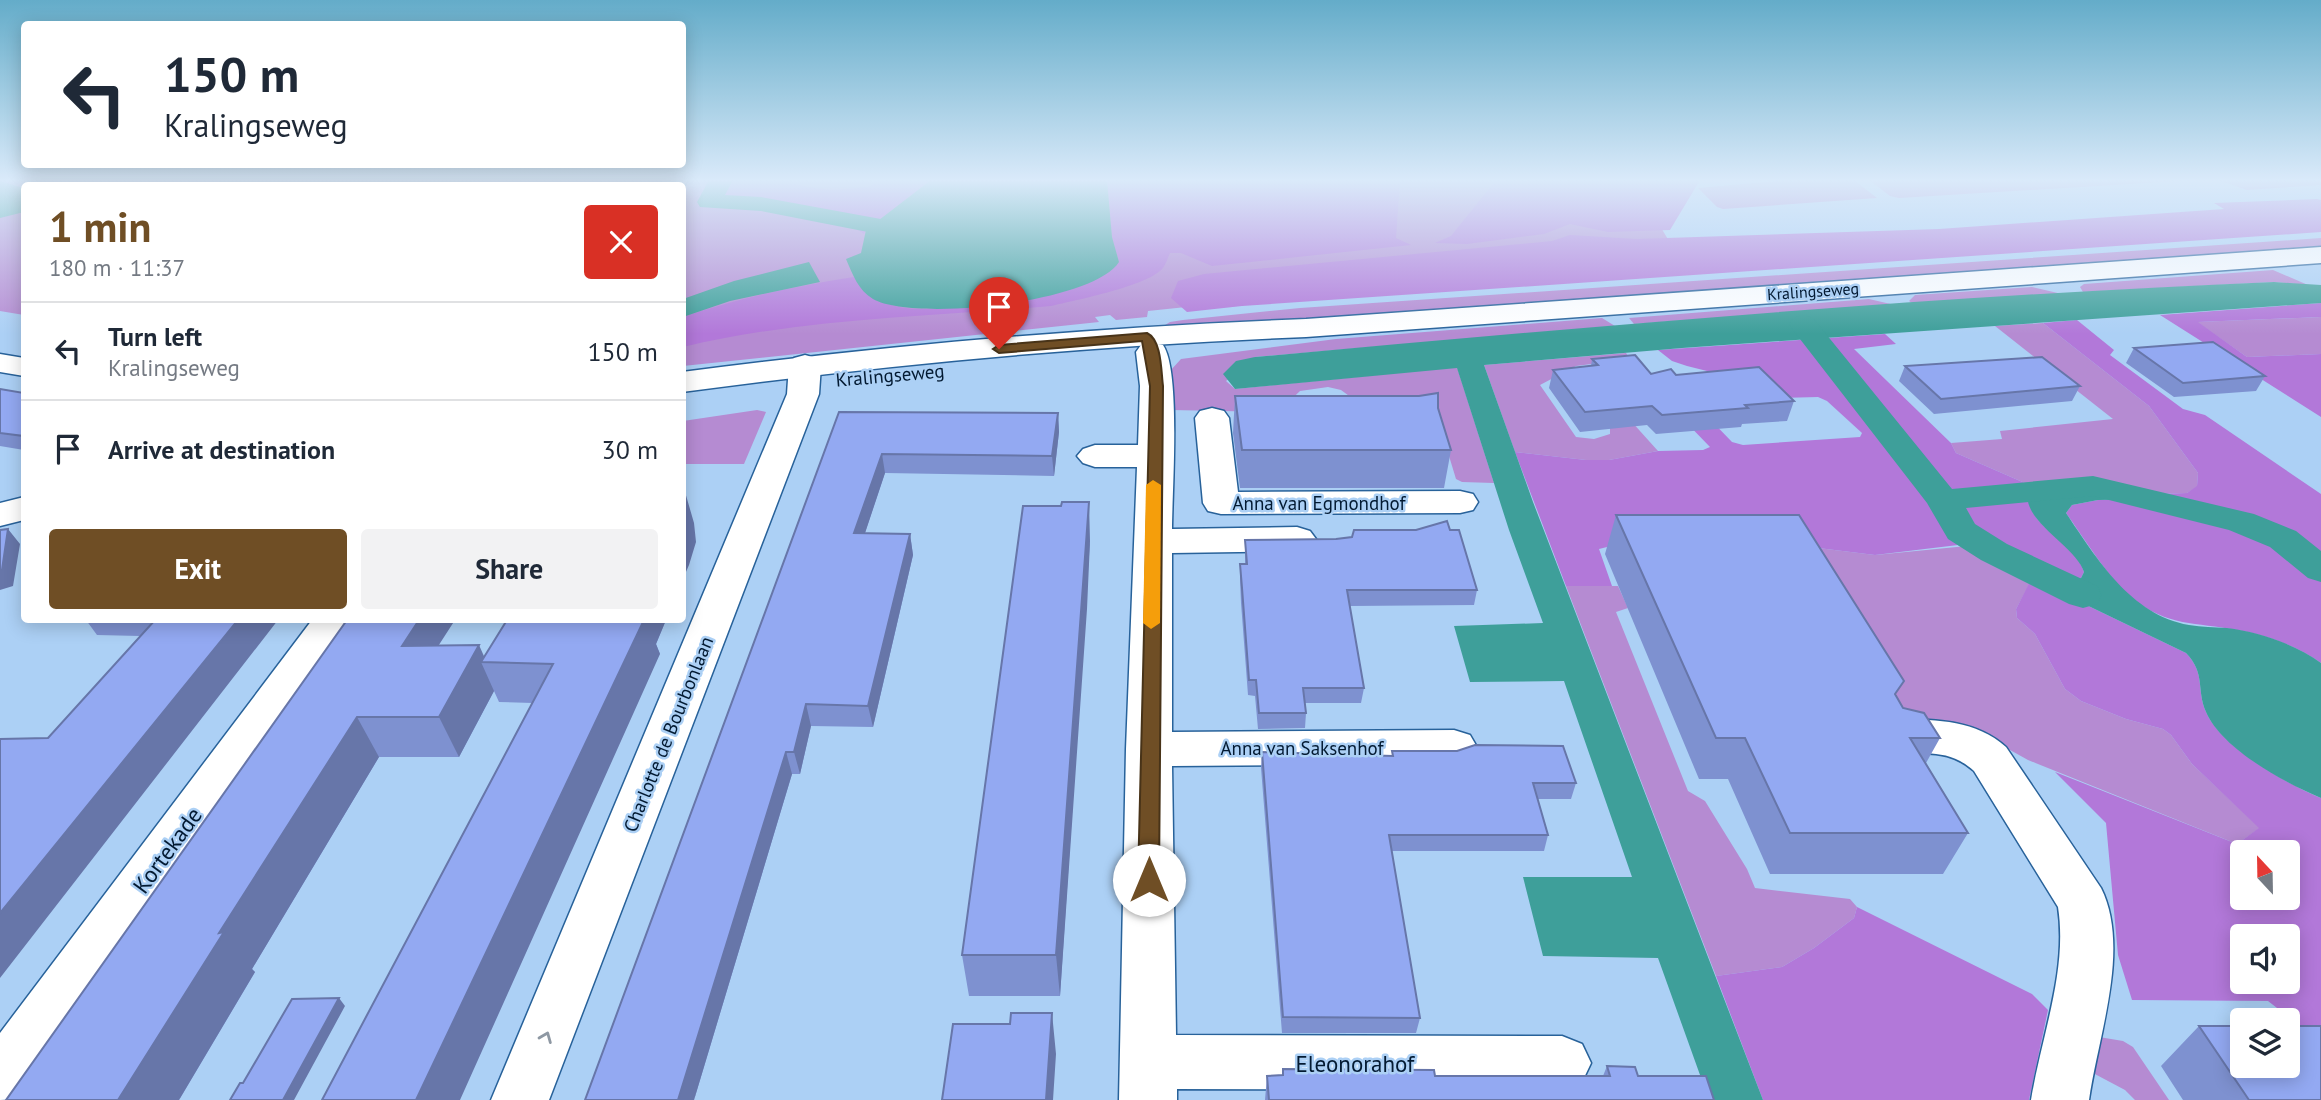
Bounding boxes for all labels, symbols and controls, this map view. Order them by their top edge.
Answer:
text: 150 m [164,42,299,106]
icon: left [49,49,140,140]
text: Kralingseweg [164,104,348,146]
text: 1 min [49,199,151,254]
button: close [584,205,658,279]
text: 180 m · 11:37 [49,253,185,282]
pin [969,277,1029,349]
street label: Kralingseweg [1767,278,1859,304]
icon: arrive [980,288,1018,326]
text: Turn left [108,320,202,353]
icon: left [49,332,87,370]
text: 150 m [587,335,658,368]
text: Kralingseweg [108,353,240,382]
street label: Kralingseweg [835,358,945,392]
icon: arrive [49,430,87,468]
text: Arrive at destination [108,433,335,466]
text: 30 m [602,433,658,466]
street label: Anna van Egmondhof [1232,491,1407,515]
button: Exit [49,529,347,609]
button: Share [361,529,658,609]
street label: Charlotte de Bourbonlaan [618,633,718,835]
street label: Anna van Saksenhof [1220,736,1385,760]
street label: Kortekade [126,801,208,899]
north arrow [2230,840,2300,910]
map controls [2230,840,2300,1078]
position arrow [1112,843,1186,917]
button: sound [2230,924,2300,994]
button: layers [2230,1008,2300,1078]
one-way arrow [537,1031,551,1043]
street label: Eleonorahof [1296,1049,1416,1078]

